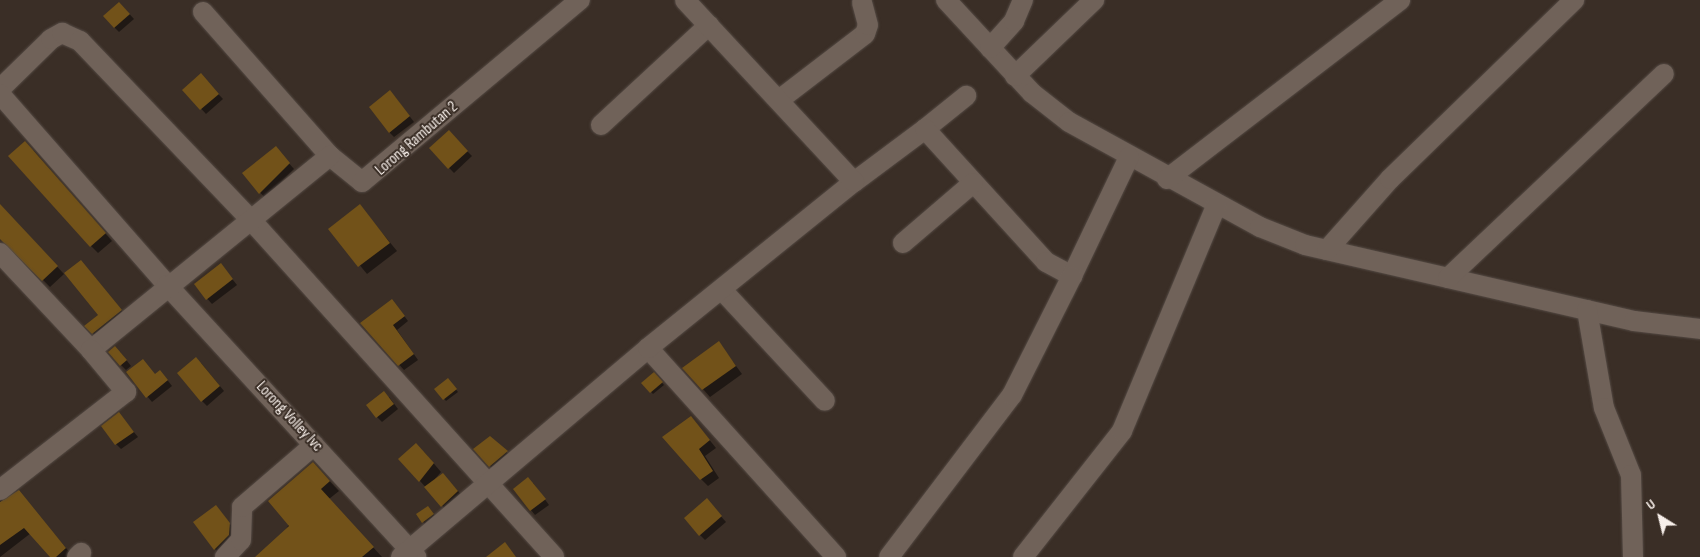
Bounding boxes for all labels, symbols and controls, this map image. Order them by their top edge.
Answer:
street label: Lorong Rambutan 2 [372,98,462,180]
street label: Lorong Volley Ivc [252,378,326,456]
north arrow [1635,492,1685,542]
text: U [1643,495,1659,513]

